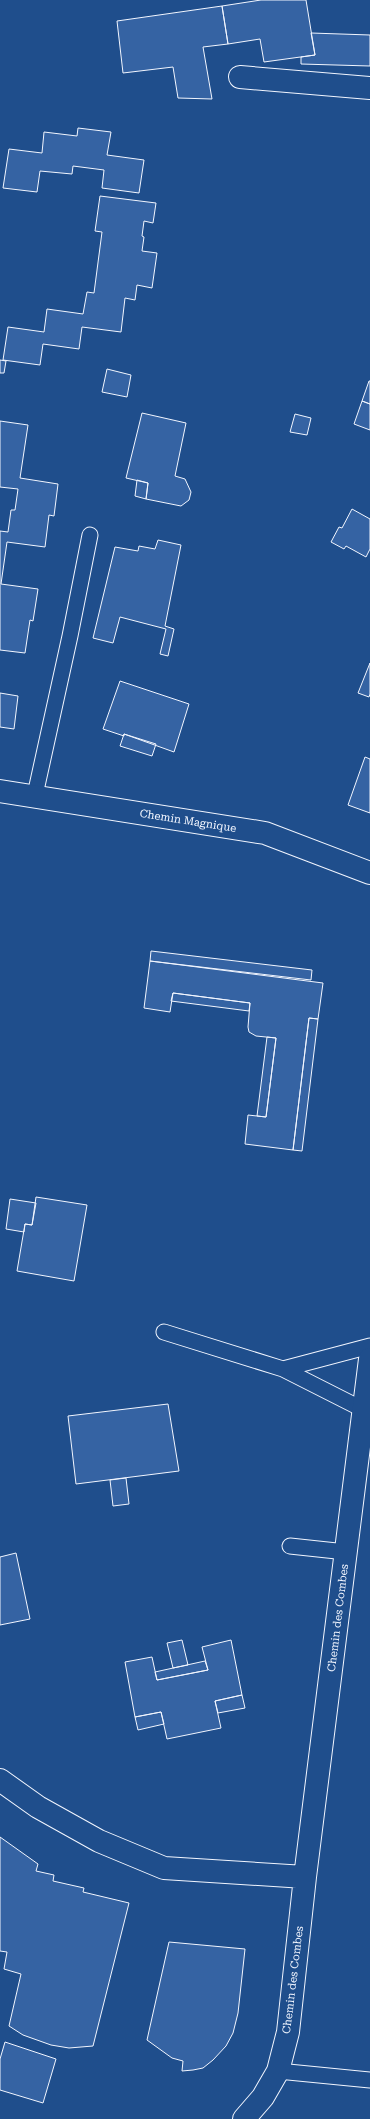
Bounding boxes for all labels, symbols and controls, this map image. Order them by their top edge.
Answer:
street label: Chemin Magnique [139,807,237,835]
street label: Chemin des Combes [325,1563,351,1673]
street label: Chemin des Combes [280,1925,306,2035]

